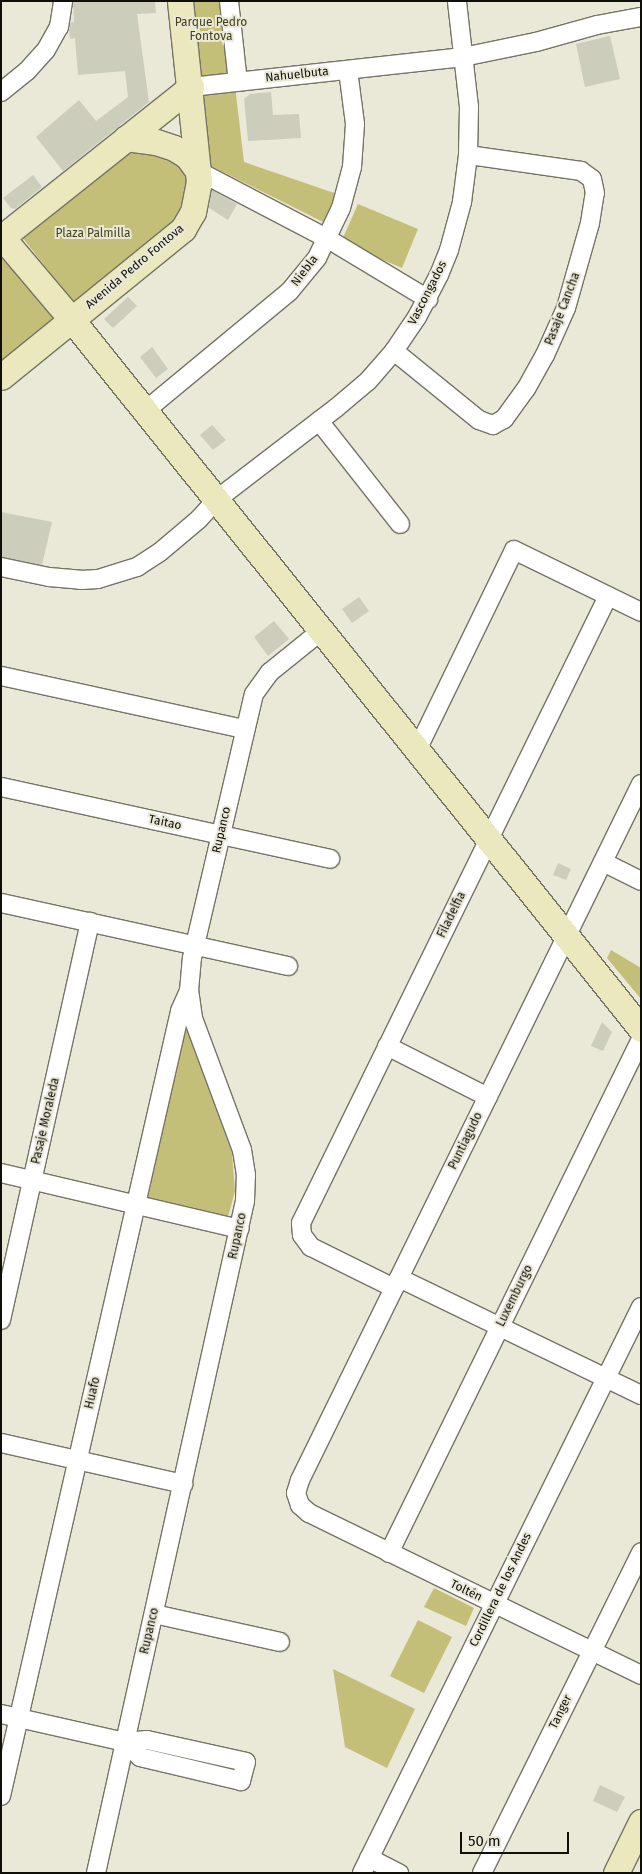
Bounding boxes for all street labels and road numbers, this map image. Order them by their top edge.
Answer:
street label: Nahuelbuta [265,65,329,85]
street label: Avenida Pedro Fontova [83,222,187,312]
street label: Niebla [289,253,321,289]
street label: Vascongados [406,259,450,327]
street label: Pasaje Cancha [542,270,584,348]
street label: Rupanco [210,805,234,855]
street label: Taitao [147,812,183,834]
street label: Filadelfia [435,890,469,940]
street label: Pasaje Moraleda [29,1076,63,1166]
street label: Puntiagudo [446,1110,486,1172]
street label: Rupanco [226,1211,250,1261]
street label: Luxemburgo [494,1263,536,1329]
street label: Huafo [82,1376,104,1410]
street label: Cordillera de los Andes [467,1531,535,1649]
street label: Toltén [448,1577,484,1605]
street label: Rupanco [138,1606,162,1656]
street label: Tanger [547,1692,575,1732]

